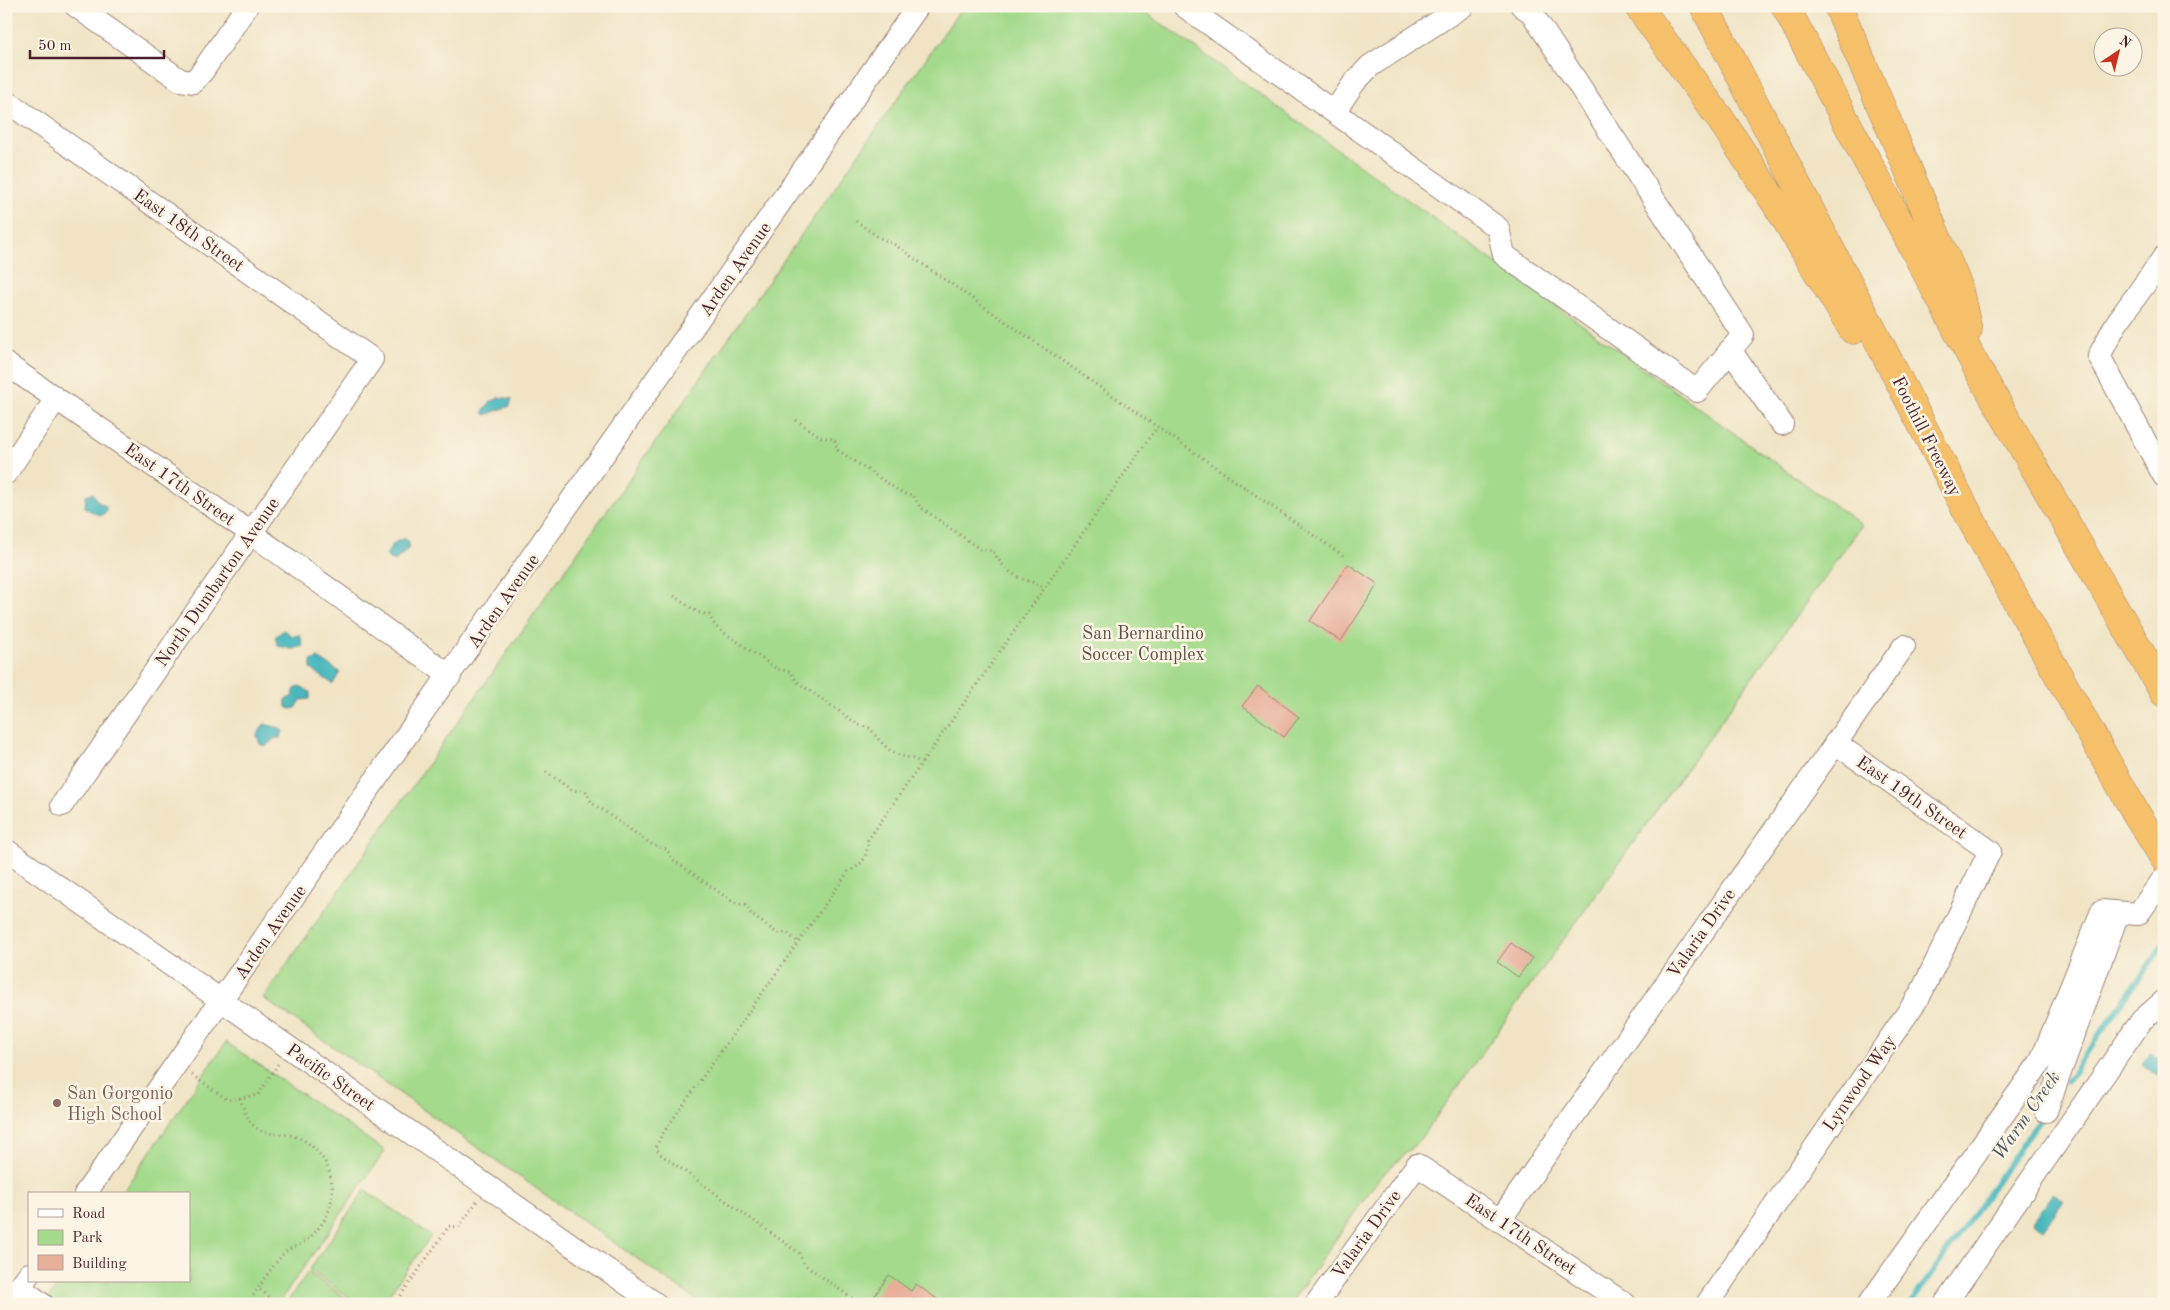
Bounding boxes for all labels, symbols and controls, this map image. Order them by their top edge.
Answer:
scale bar [30,28,164,60]
north arrow [2092,28,2142,78]
text: N [2116,33,2134,51]
text: 50 m [38,39,72,54]
street label: East 18th Street [130,186,247,276]
street label: Arden Avenue [697,219,775,320]
street label: Foothill Freeway [1888,374,1964,500]
street label: East 17th Street [121,440,238,530]
street label: North Dumbarton Avenue [153,495,283,670]
street label: Arden Avenue [465,551,543,652]
park label: San Bernardino Soccer Complex [1081,625,1205,664]
street label: East 19th Street [1853,753,1970,843]
street label: Arden Avenue [232,882,310,983]
street label: Valaria Drive [1664,886,1739,982]
street label: Lynwood Way [1820,1032,1900,1135]
street label: Pacific Street [283,1041,378,1115]
water label: Warm Creek [1990,1068,2065,1164]
place label: San Gorgonio High School [67,1085,173,1124]
marker: San Gorgonio High School [51,1097,63,1109]
street label: Valaria Drive [1329,1187,1405,1282]
street label: East 17th Street [1461,1191,1579,1279]
legend [28,1192,190,1282]
text: Road [72,1207,106,1222]
text: Park [72,1231,103,1246]
text: Building [72,1257,127,1272]

